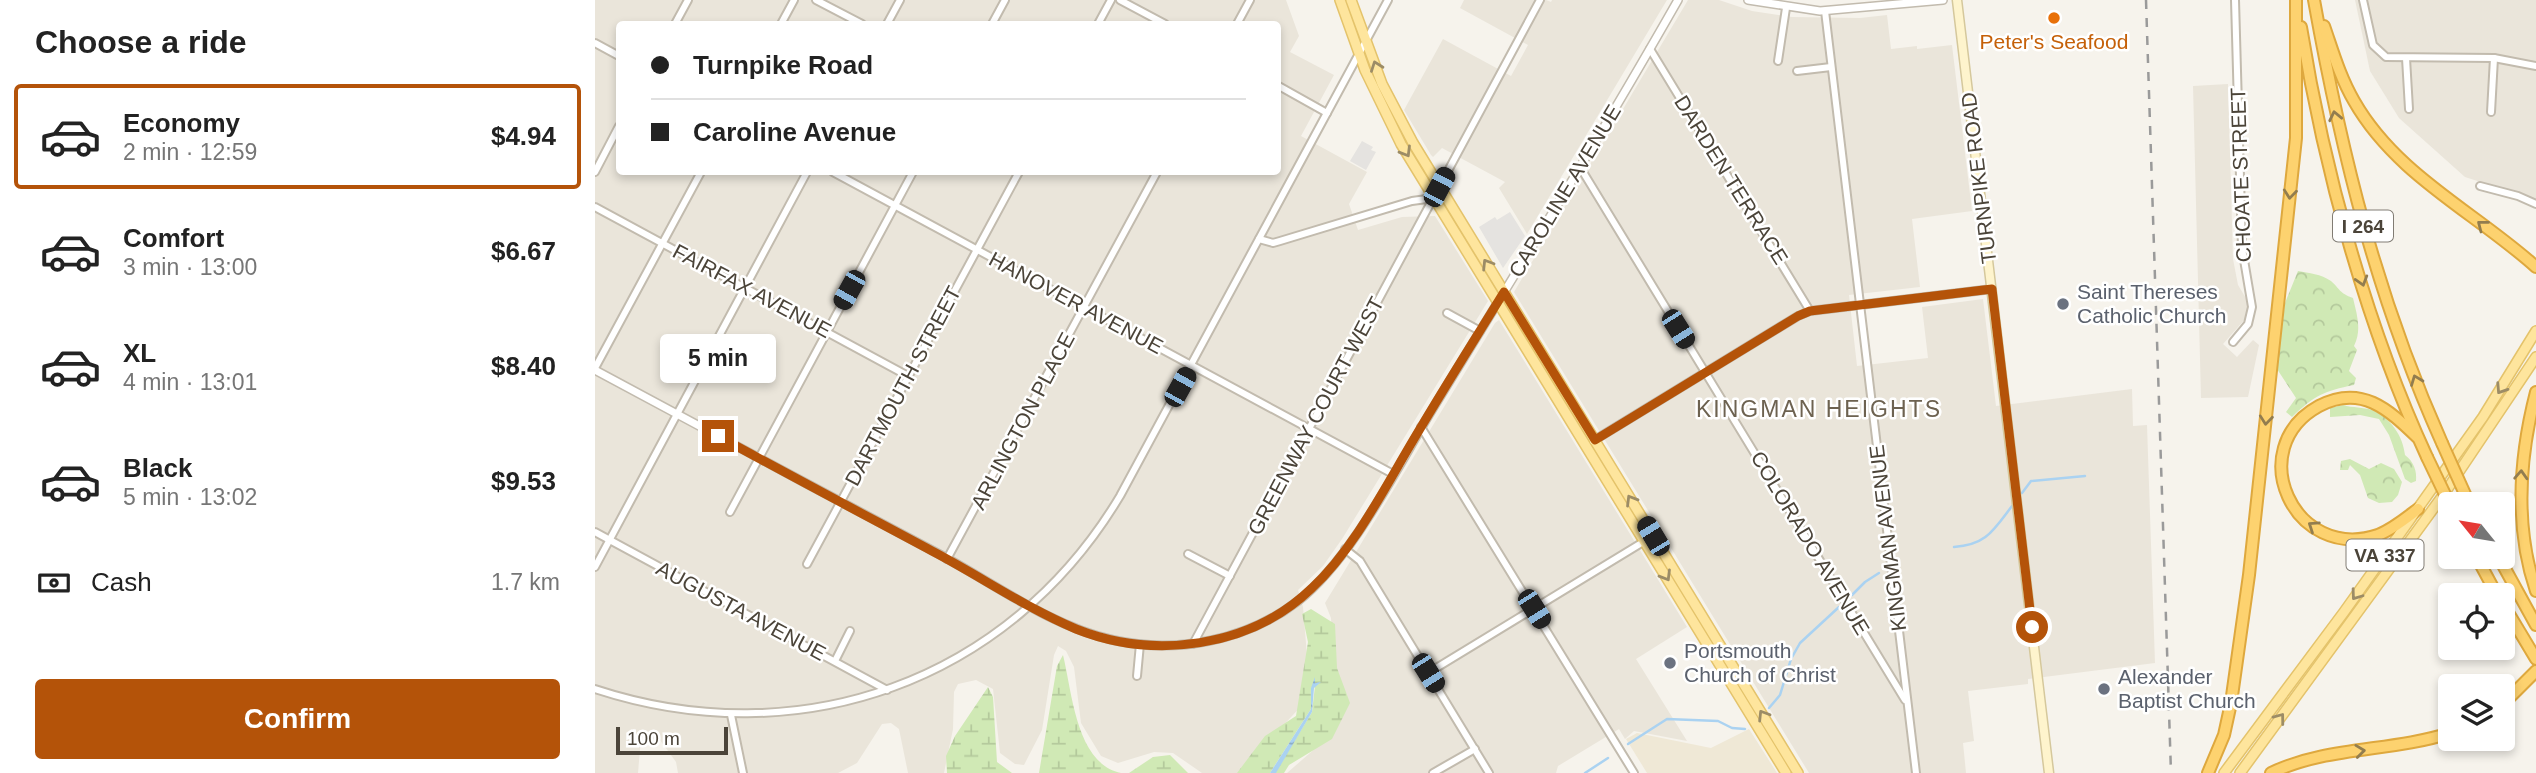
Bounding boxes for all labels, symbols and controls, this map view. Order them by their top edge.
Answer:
marker: Peter's Seafood [2046,10,2062,26]
text: Choose a ride [35,24,247,60]
place label: Peter's Seafood [1980,30,2128,53]
text: Turnpike Road [693,50,873,80]
one-way arrow [1370,61,1384,73]
street label: CHOATE STREET [2226,87,2255,263]
street label: DARDEN TERRACE [1670,91,1793,268]
street label: TURNPIKE ROAD [1957,91,2000,265]
street label: CAROLINE AVENUE [1504,100,1625,281]
icon: car [39,105,102,168]
text: Economy [123,108,240,138]
one-way arrow [2329,110,2344,122]
text: Caroline Avenue [693,117,896,147]
text: $4.94 [491,121,556,151]
text: 2 min · 12:59 [123,139,257,165]
one-way arrow [1398,144,1411,157]
car [1420,164,1459,210]
one-way arrow [2283,188,2298,200]
road number: I 264 [2333,210,2393,242]
icon: car [39,220,102,283]
one-way arrow [2477,220,2490,233]
text: Comfort [123,223,224,253]
text: $6.67 [491,236,556,266]
street label: FAIRFAX AVENUE [669,239,835,342]
street label: HANOVER AVENUE [985,247,1167,358]
text: 3 min · 13:00 [123,254,257,280]
one-way arrow [1482,259,1495,272]
car [830,267,869,313]
one-way arrow [2354,274,2368,287]
place label: Saint Thereses Catholic Church [2077,280,2226,327]
street label: DARTMOUTH STREET [840,282,965,489]
street label: GREENWAY COURT WEST [1243,293,1388,539]
marker: Saint Thereses Catholic Church [2055,296,2071,312]
car [1658,306,1699,352]
street label: ARLINGTON PLACE [966,328,1079,513]
callout: 5 min [660,334,776,384]
icon: car [39,335,102,398]
text: XL [123,338,156,368]
text: 5 min [688,345,748,371]
text: $8.40 [491,351,556,381]
car [1161,364,1200,410]
text: 4 min · 13:01 [123,369,257,395]
one-way arrow [2410,375,2424,387]
one-way arrow [2497,382,2510,395]
district label: KINGMAN HEIGHTS [1696,396,1942,422]
one-way arrow [2258,415,2273,426]
route end [702,420,734,452]
street label: KINGMAN AVENUE [1865,444,1910,633]
street label: COLORADO AVENUE [1747,447,1874,639]
icon: car [39,450,102,513]
text: Black [123,453,192,483]
text: $9.53 [491,466,556,496]
one-way arrow [2514,470,2529,481]
text: 5 min · 13:02 [123,484,257,510]
north arrow [2438,492,2515,569]
map controls [2438,492,2515,751]
one-way arrow [1627,494,1640,507]
car [1634,513,1673,559]
one-way arrow [2308,522,2321,534]
road number: VA 337 [2347,540,2423,570]
street label: AUGUSTA AVENUE [653,556,830,665]
icon: cash [35,564,73,602]
text: Cash [91,567,152,597]
one-way arrow [1657,568,1670,581]
text: 1.7 km [491,569,560,595]
button: locate [2438,583,2515,660]
car [1514,586,1555,632]
one-way arrow [2352,587,2364,600]
route start [2016,611,2048,643]
place label: Portsmouth Church of Christ [1684,639,1836,686]
car [1408,650,1449,696]
marker: Portsmouth Church of Christ [1662,655,1678,671]
place label: Alexander Baptist Church [2118,665,2256,712]
button: layers [2438,674,2515,751]
button: Confirm [35,679,560,759]
marker: Alexander Baptist Church [2096,681,2112,697]
one-way arrow [1758,709,1771,722]
one-way arrow [2272,714,2285,726]
scale bar [616,724,728,756]
text: 100 m [627,728,680,749]
one-way arrow [2354,743,2366,758]

